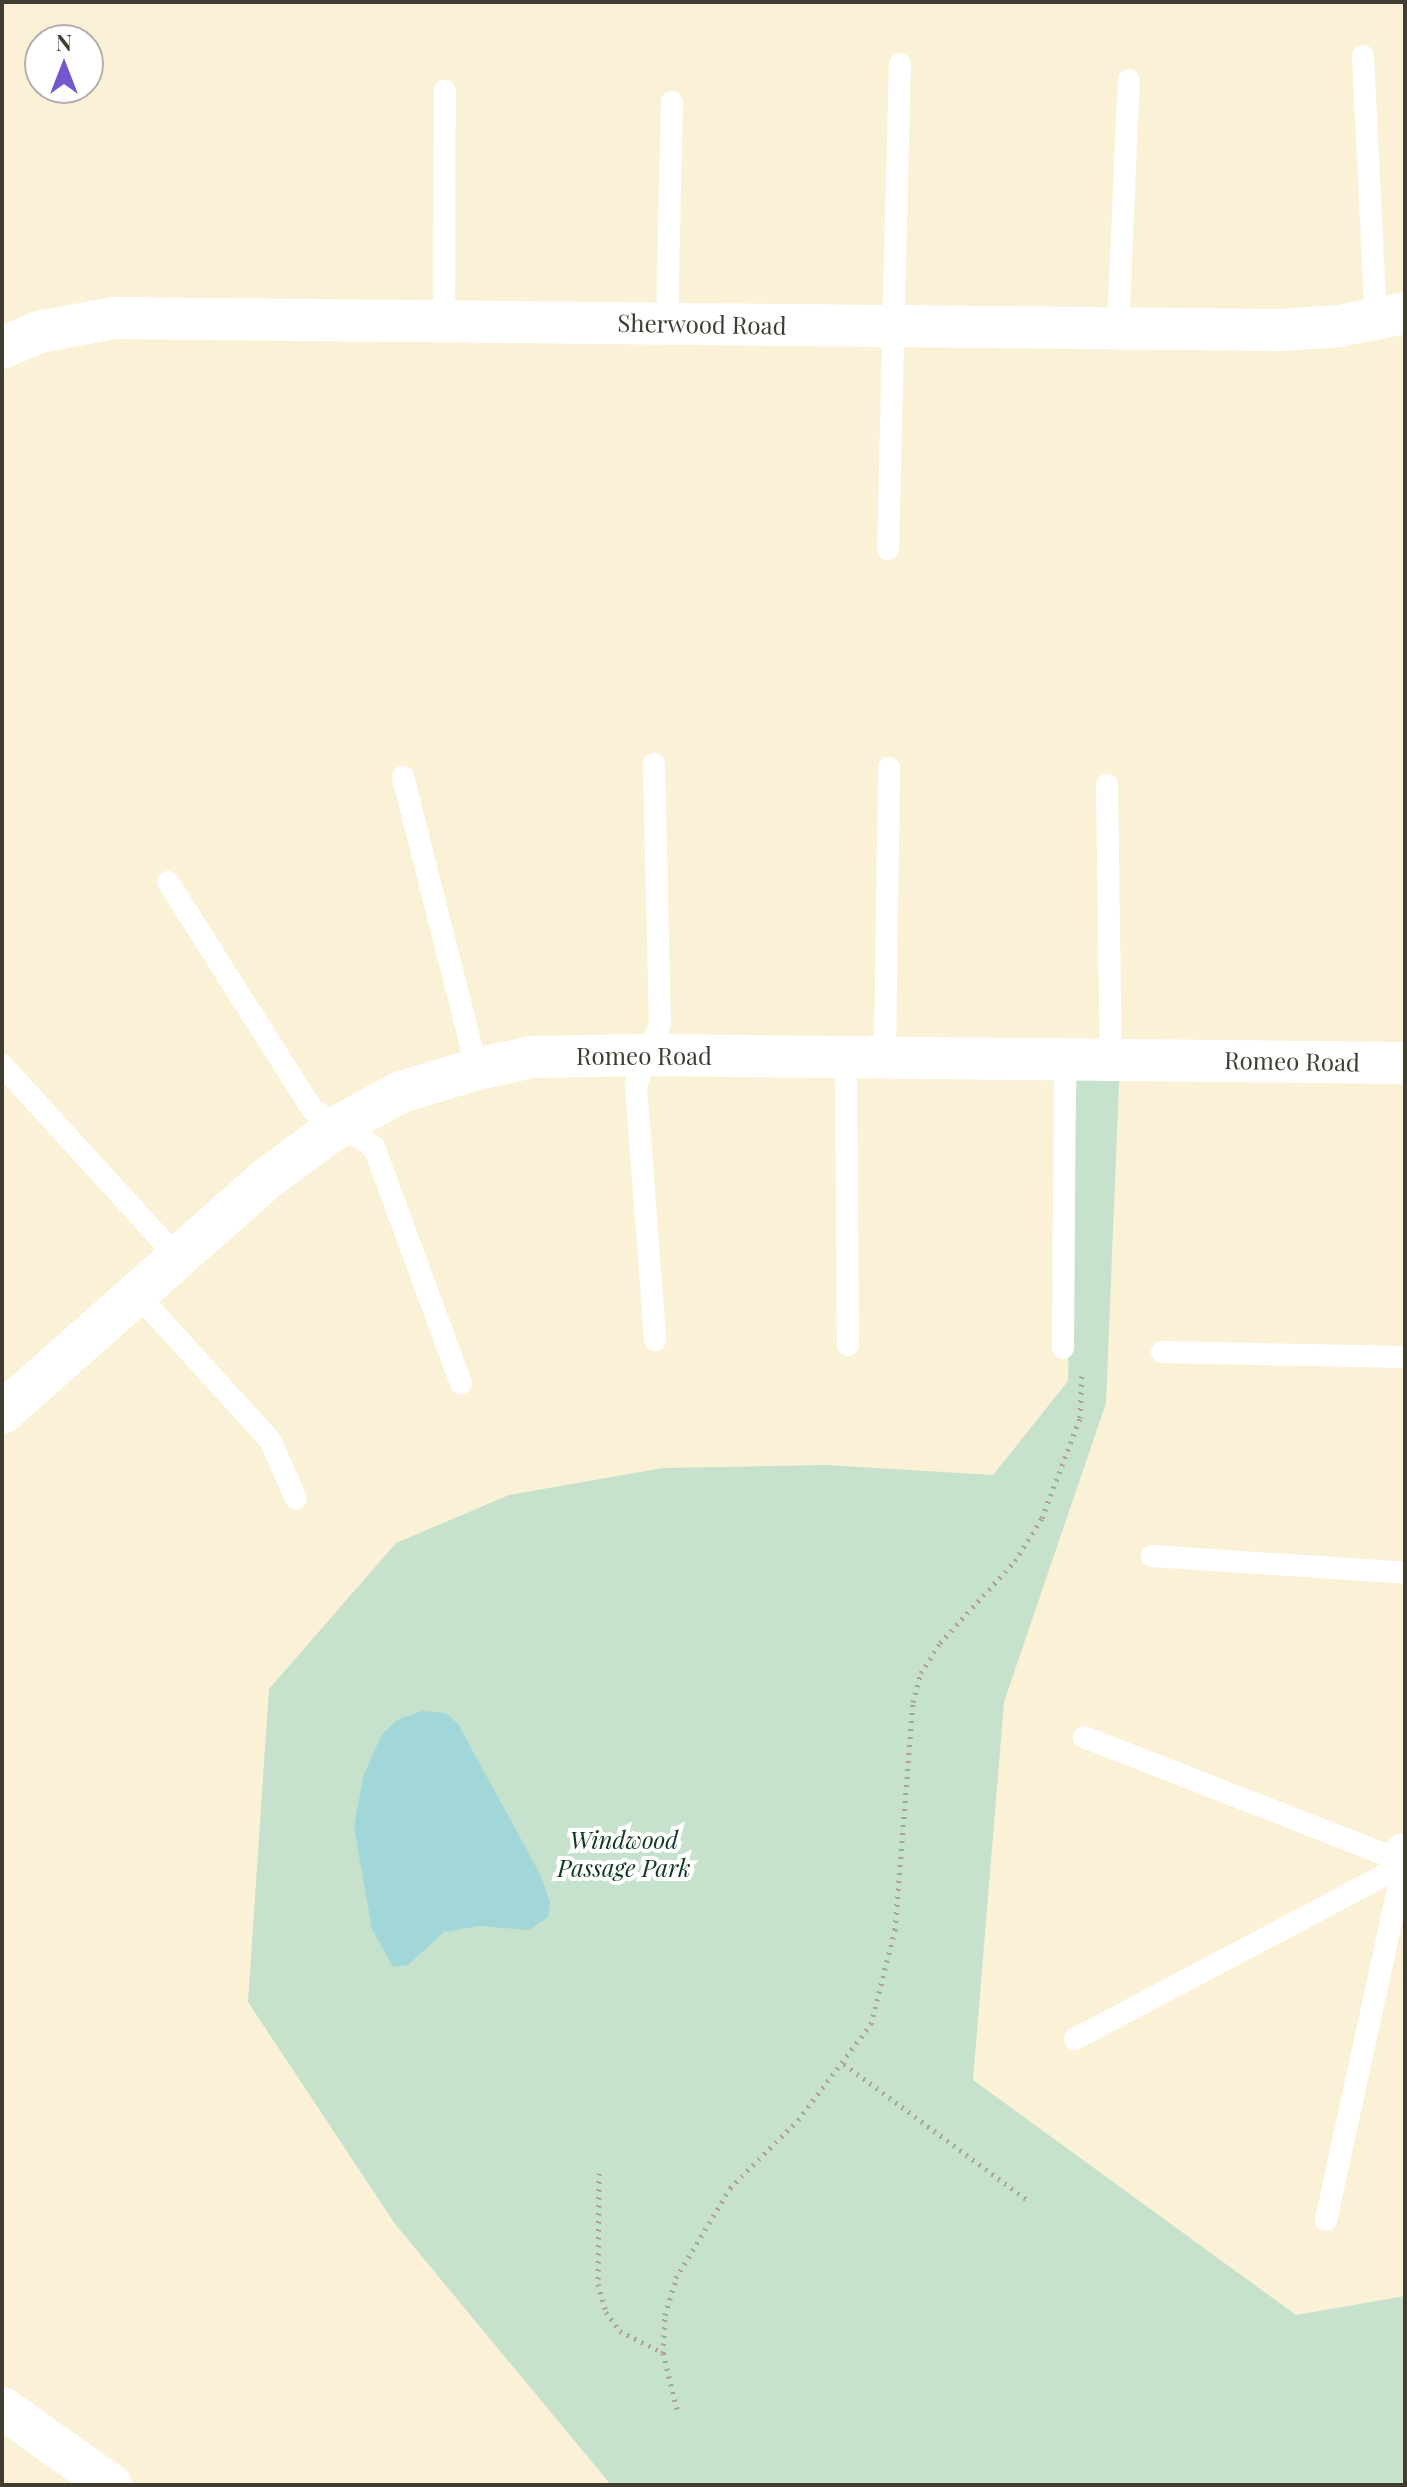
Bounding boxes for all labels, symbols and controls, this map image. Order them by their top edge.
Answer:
north arrow [24,24,104,104]
text: N [56,27,72,57]
street label: Sherwood Road [617,308,787,340]
street label: Romeo Road [576,1042,712,1070]
street label: Romeo Road [1224,1045,1360,1077]
park label: Windwood Passage Park [557,1826,691,1882]

